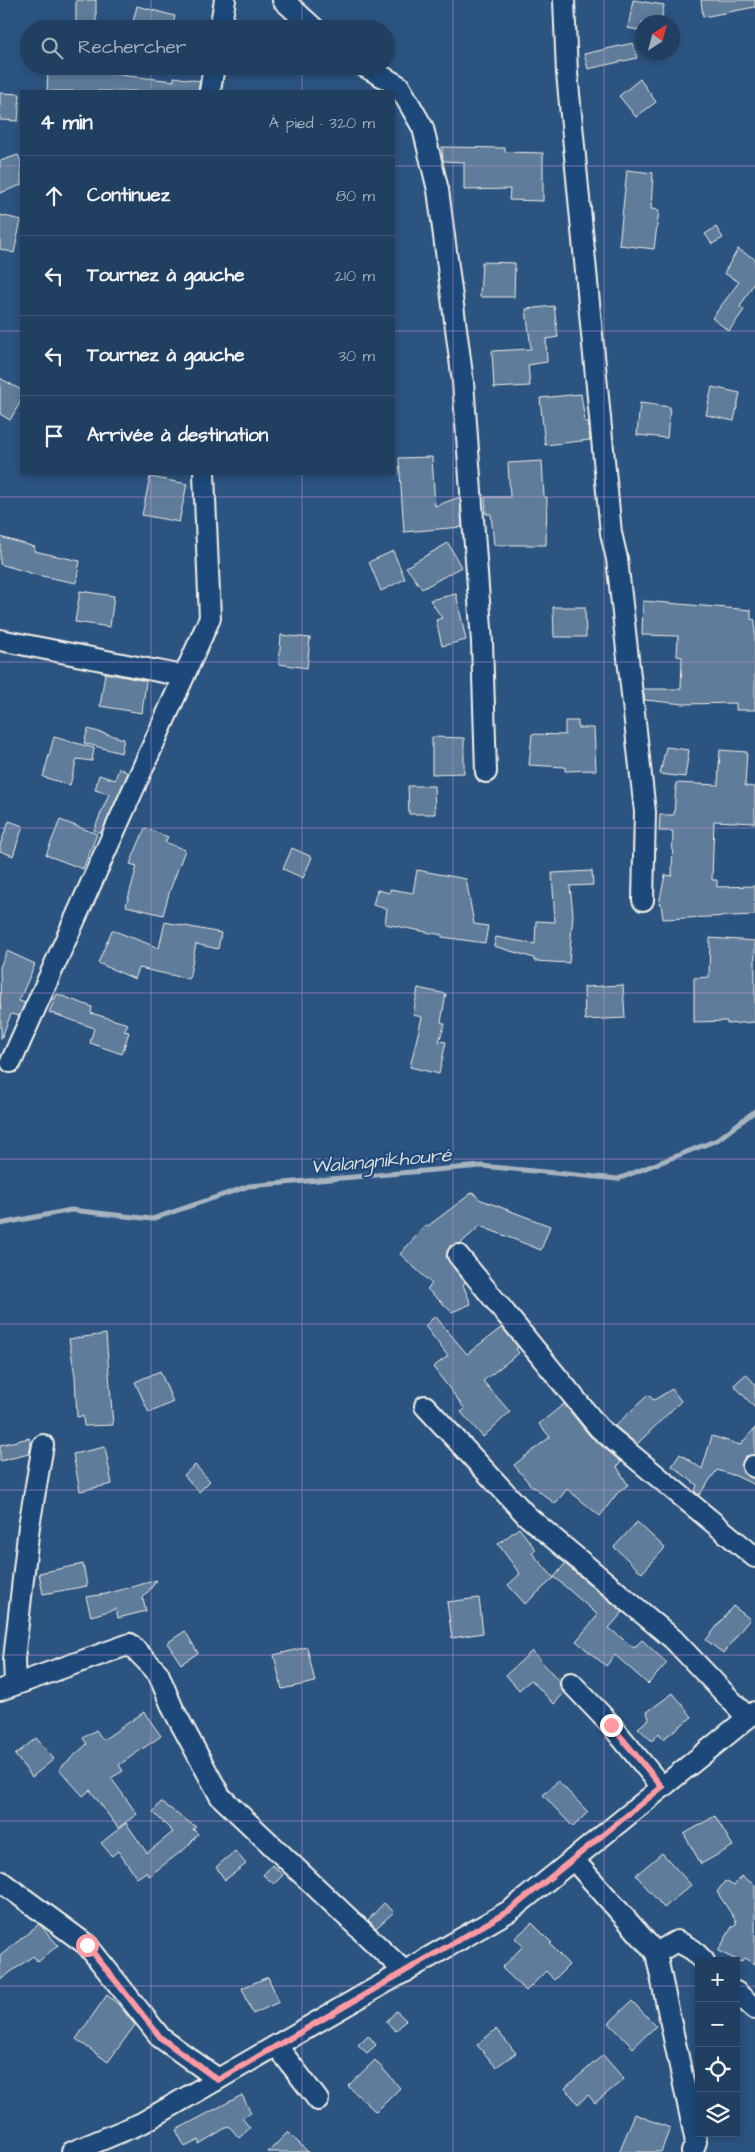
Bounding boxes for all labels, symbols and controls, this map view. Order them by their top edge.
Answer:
north arrow [635,15,680,60]
search box [20,20,395,75]
icon: search [38,34,66,62]
text: Rechercher [78,34,186,61]
text: 4 min [40,108,93,137]
text: À pied · 320 m [269,112,375,134]
icon: ahead [40,182,68,210]
text: Continuez [87,182,170,209]
text: 80 m [336,185,375,207]
icon: left [40,262,68,290]
text: Tournez à gauche [87,262,245,289]
text: 210 m [335,265,375,287]
icon: left [40,342,68,370]
text: Tournez à gauche [87,342,245,369]
text: 30 m [338,345,375,367]
icon: arrive [40,422,68,450]
text: Arrivée à destination [87,422,268,449]
water label: Walangnikhouré [310,1141,454,1182]
route end [600,1714,623,1737]
route start [76,1934,99,1957]
map controls [695,1957,740,2137]
button: + [695,1957,740,2002]
button: − [695,2002,740,2047]
button: locate [695,2047,740,2092]
button: layers [695,2092,740,2137]

